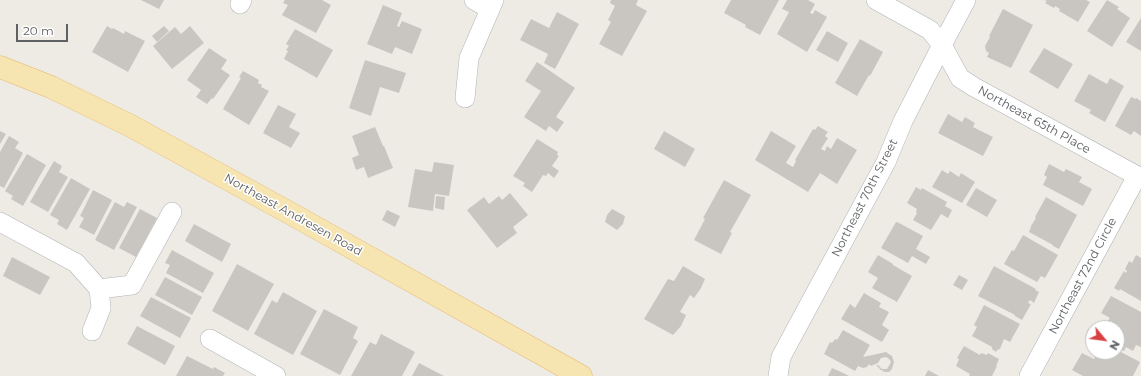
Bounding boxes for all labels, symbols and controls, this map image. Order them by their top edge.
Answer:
scale bar [18,16,70,42]
text: 20 m [23,23,54,38]
street label: Northeast 65th Place [975,83,1093,157]
street label: Northeast 70th Street [829,137,901,259]
street label: Northeast Andresen Road [221,171,365,259]
street label: Northeast 72nd Circle [1046,215,1120,337]
north arrow [1085,320,1125,360]
text: N [1106,338,1123,353]

